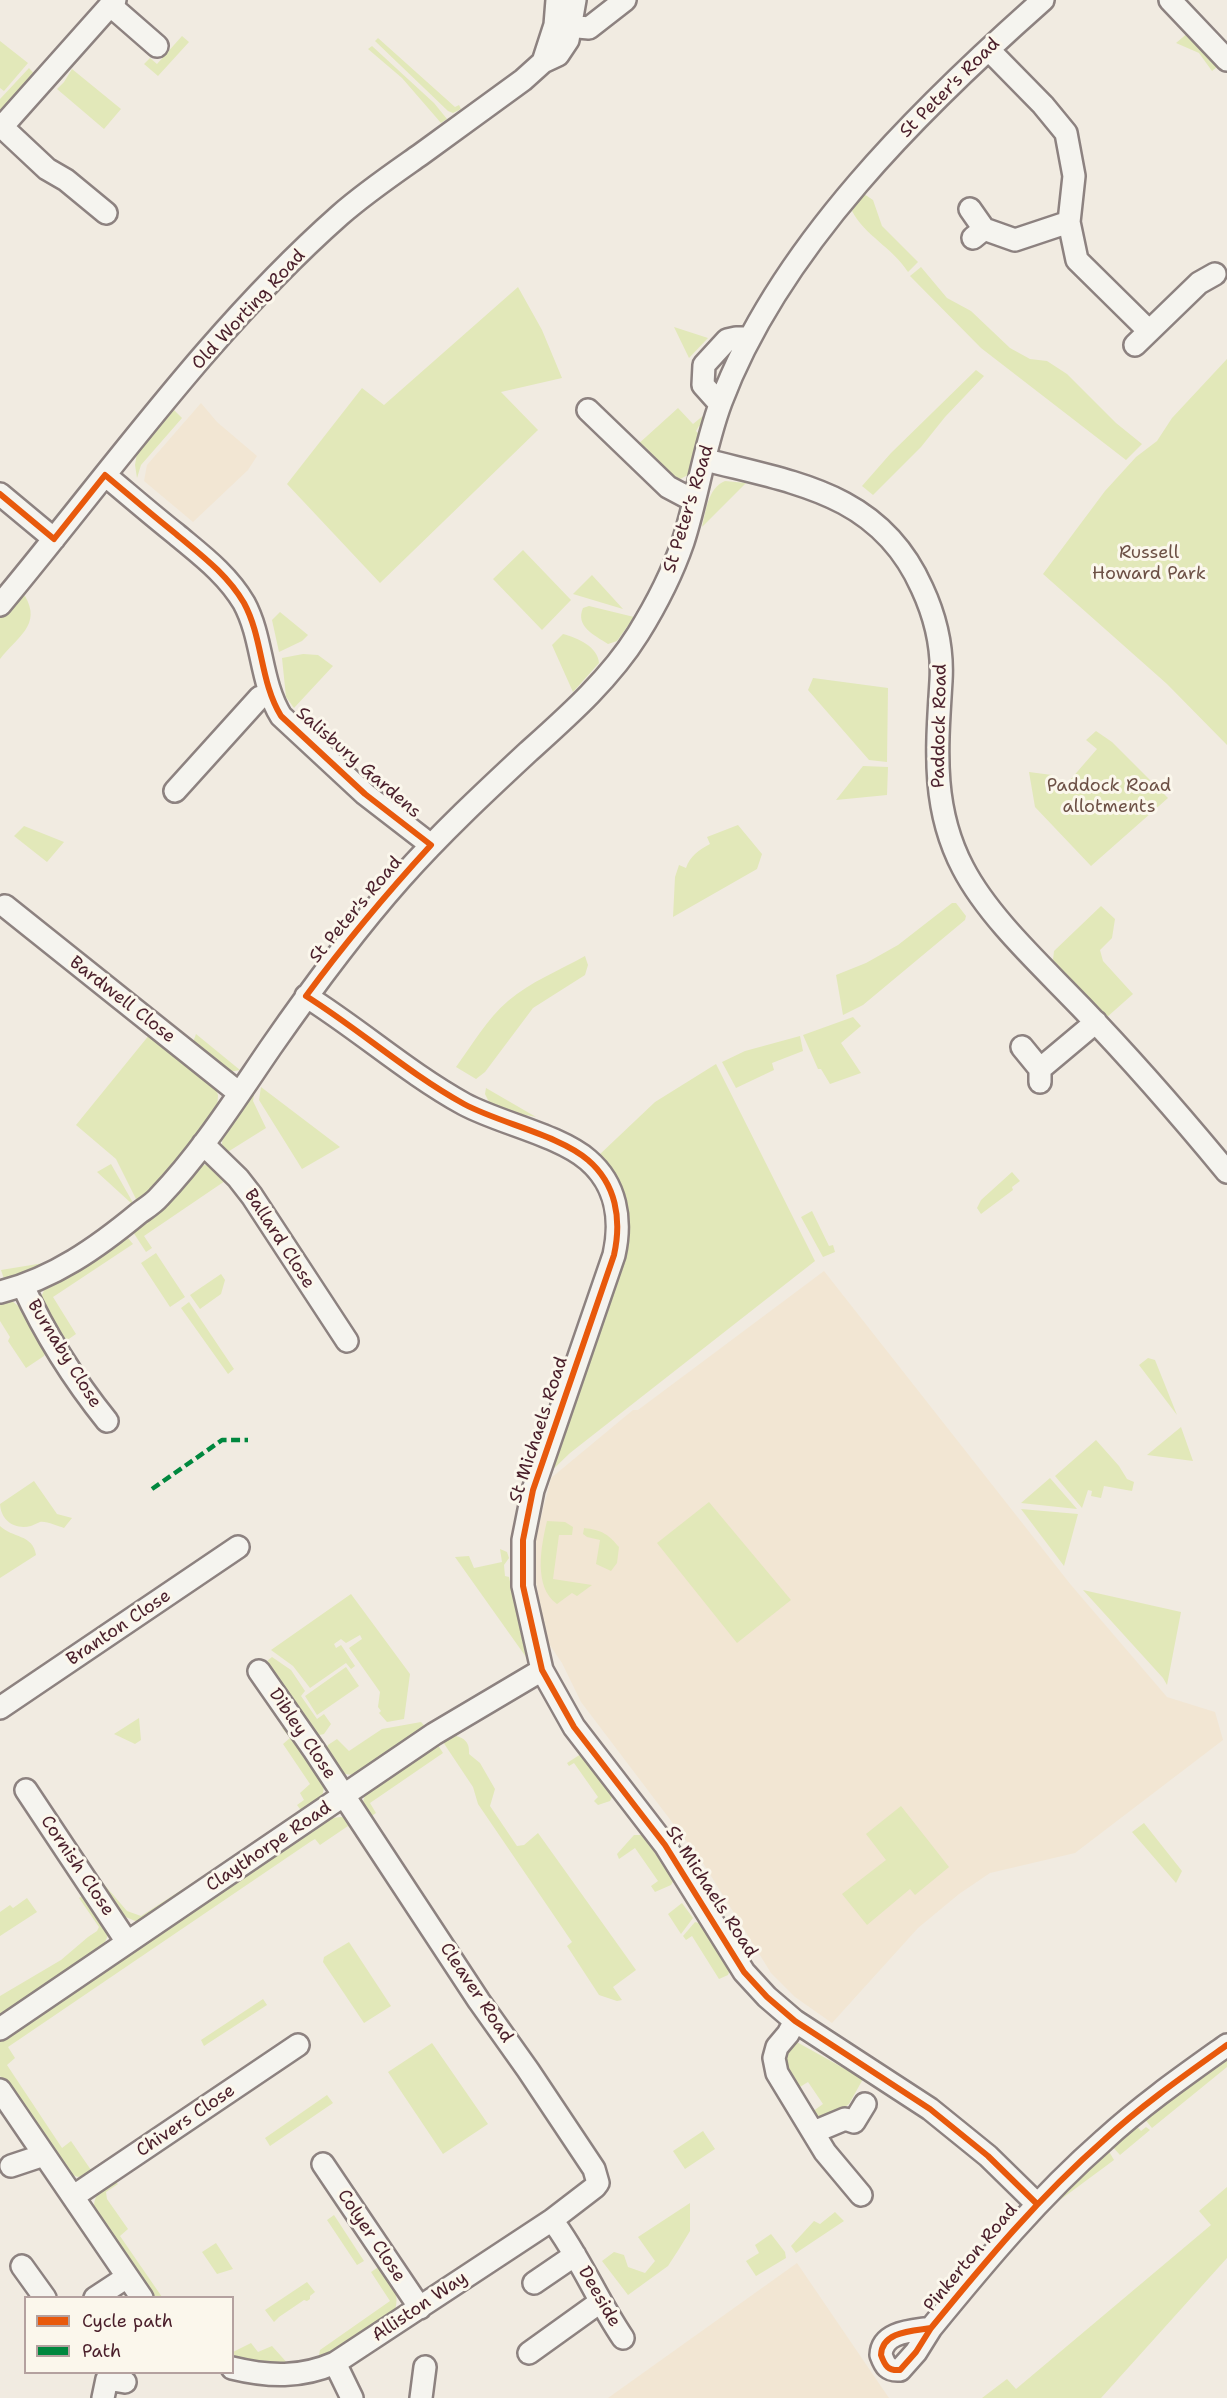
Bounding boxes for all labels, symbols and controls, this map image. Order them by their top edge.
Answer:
street label: St Peter's Road [895,33,1005,143]
street label: Old Worting Road [188,245,310,375]
street label: St Peter's Road [659,442,719,576]
park label: Russell Howard Park [1092,542,1206,584]
street label: Paddock Road [928,664,952,788]
street label: Salisbury Gardens [291,703,425,823]
park label: Paddock Road allotments [1047,775,1171,818]
street label: St Peter's Road [305,852,407,968]
street label: Bardwell Close [65,952,179,1048]
street label: Ballard Close [239,1185,319,1293]
street label: Burnaby Close [22,1296,106,1412]
street label: St Michaels Road [505,1354,573,1506]
street label: Branton Close [63,1585,175,1671]
street label: Dibley Close [264,1685,340,1783]
street label: Claythorpe Road [202,1797,336,1897]
street label: Cornish Close [35,1812,119,1920]
street label: St Michaels Road [660,1822,762,1962]
street label: Cleaver Road [435,1939,517,2047]
street label: Chivers Close [133,2080,239,2162]
street label: Colyer Close [332,2186,410,2286]
street label: Pinkerton Road [920,2200,1022,2316]
street label: Deeside [573,2263,625,2331]
street label: Alliston Way [368,2267,472,2347]
legend [24,2296,234,2374]
text: Cycle path [82,2309,173,2333]
text: Path [82,2339,121,2363]

